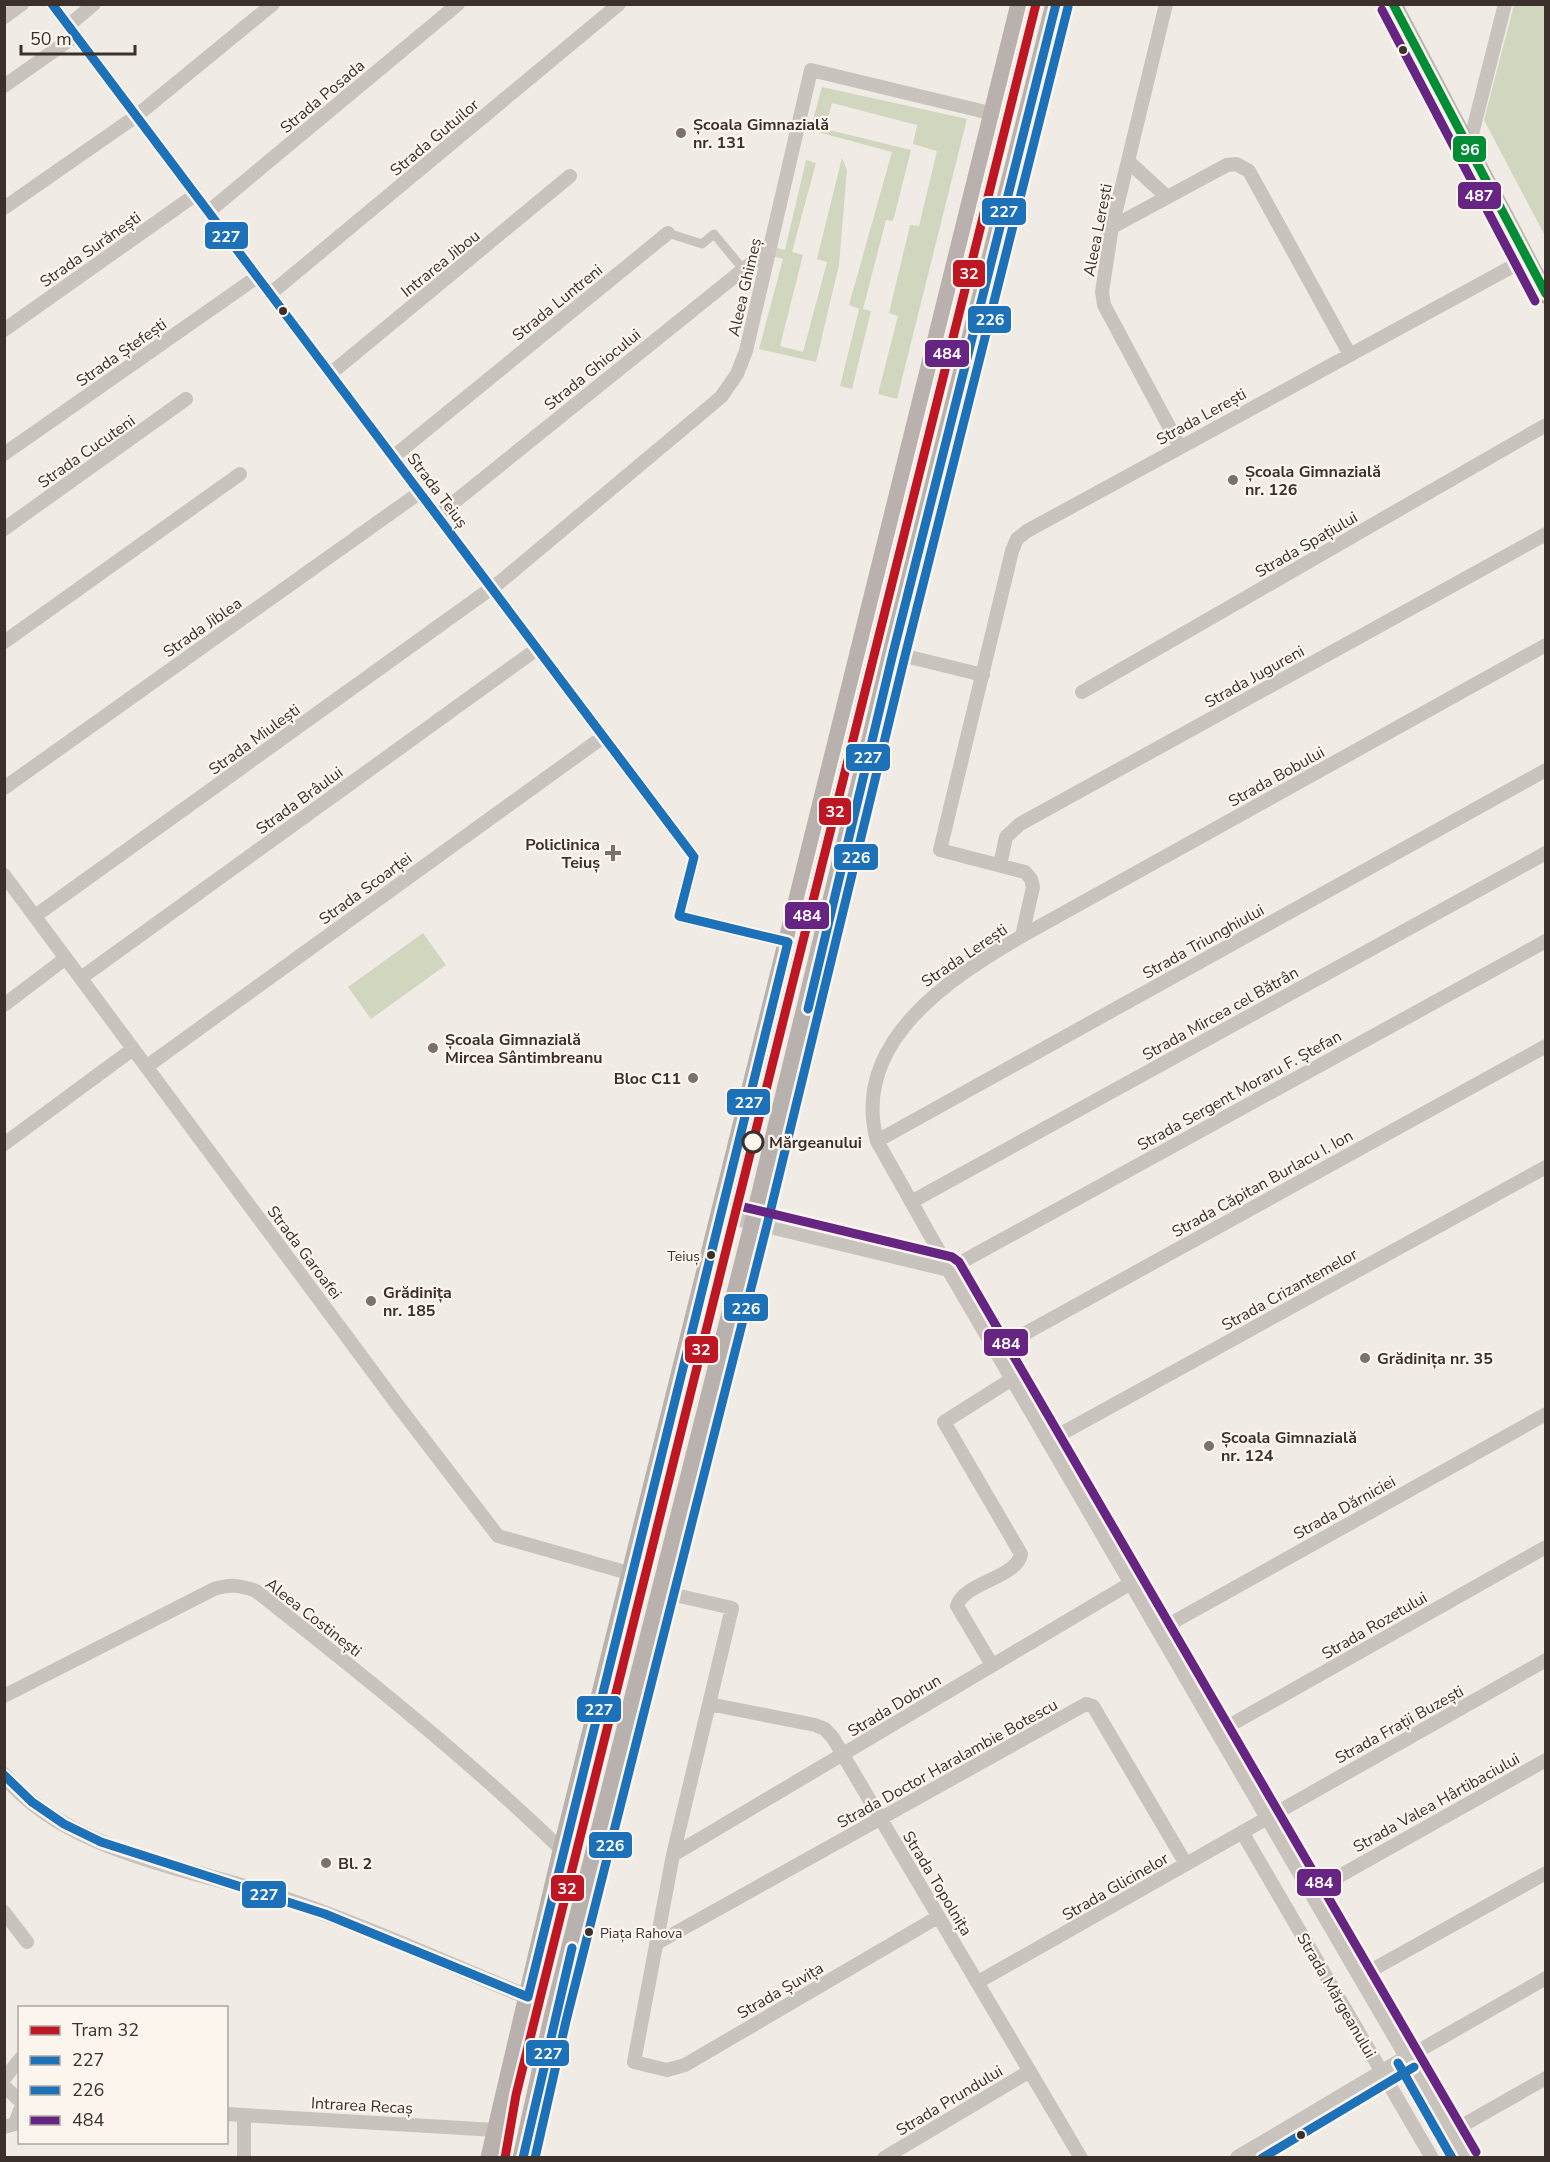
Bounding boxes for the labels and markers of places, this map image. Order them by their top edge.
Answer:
unlabelled marker [1397,44,1409,56]
place label: Școala Gimnazială nr. 131 [693,114,829,154]
marker: Școala Gimnazială nr. 131 [674,126,688,140]
unlabelled marker [277,305,289,317]
place label: Școala Gimnazială nr. 126 [1245,461,1381,501]
marker: Școala Gimnazială nr. 126 [1226,473,1240,487]
place label: Policlinica Teiuș [525,834,600,874]
marker: Policlinica Teiuș [604,844,622,862]
place label: Școala Gimnazială Mircea Sântimbreanu [445,1029,603,1069]
marker: Școala Gimnazială Mircea Sântimbreanu [426,1041,440,1055]
place label: Bloc C11 [614,1068,681,1090]
marker: Bloc C11 [686,1071,700,1085]
marker: Mărgeanului [742,1131,764,1153]
place label: Mărgeanului [769,1132,862,1154]
place label: Teiuș [667,1247,700,1266]
marker: Teiuș [705,1249,717,1261]
place label: Grădinița nr. 185 [383,1282,452,1322]
marker: Grădinița nr. 185 [364,1294,378,1308]
place label: Grădinița nr. 35 [1377,1348,1493,1370]
marker: Grădinița nr. 35 [1358,1351,1372,1365]
place label: Școala Gimnazială nr. 124 [1221,1427,1357,1467]
marker: Școala Gimnazială nr. 124 [1202,1439,1216,1453]
place label: Bl. 2 [338,1853,372,1875]
marker: Bl. 2 [319,1856,333,1870]
place label: Piața Rahova [600,1924,682,1943]
marker: Piața Rahova [583,1926,595,1938]
unlabelled marker [1295,2129,1307,2141]

